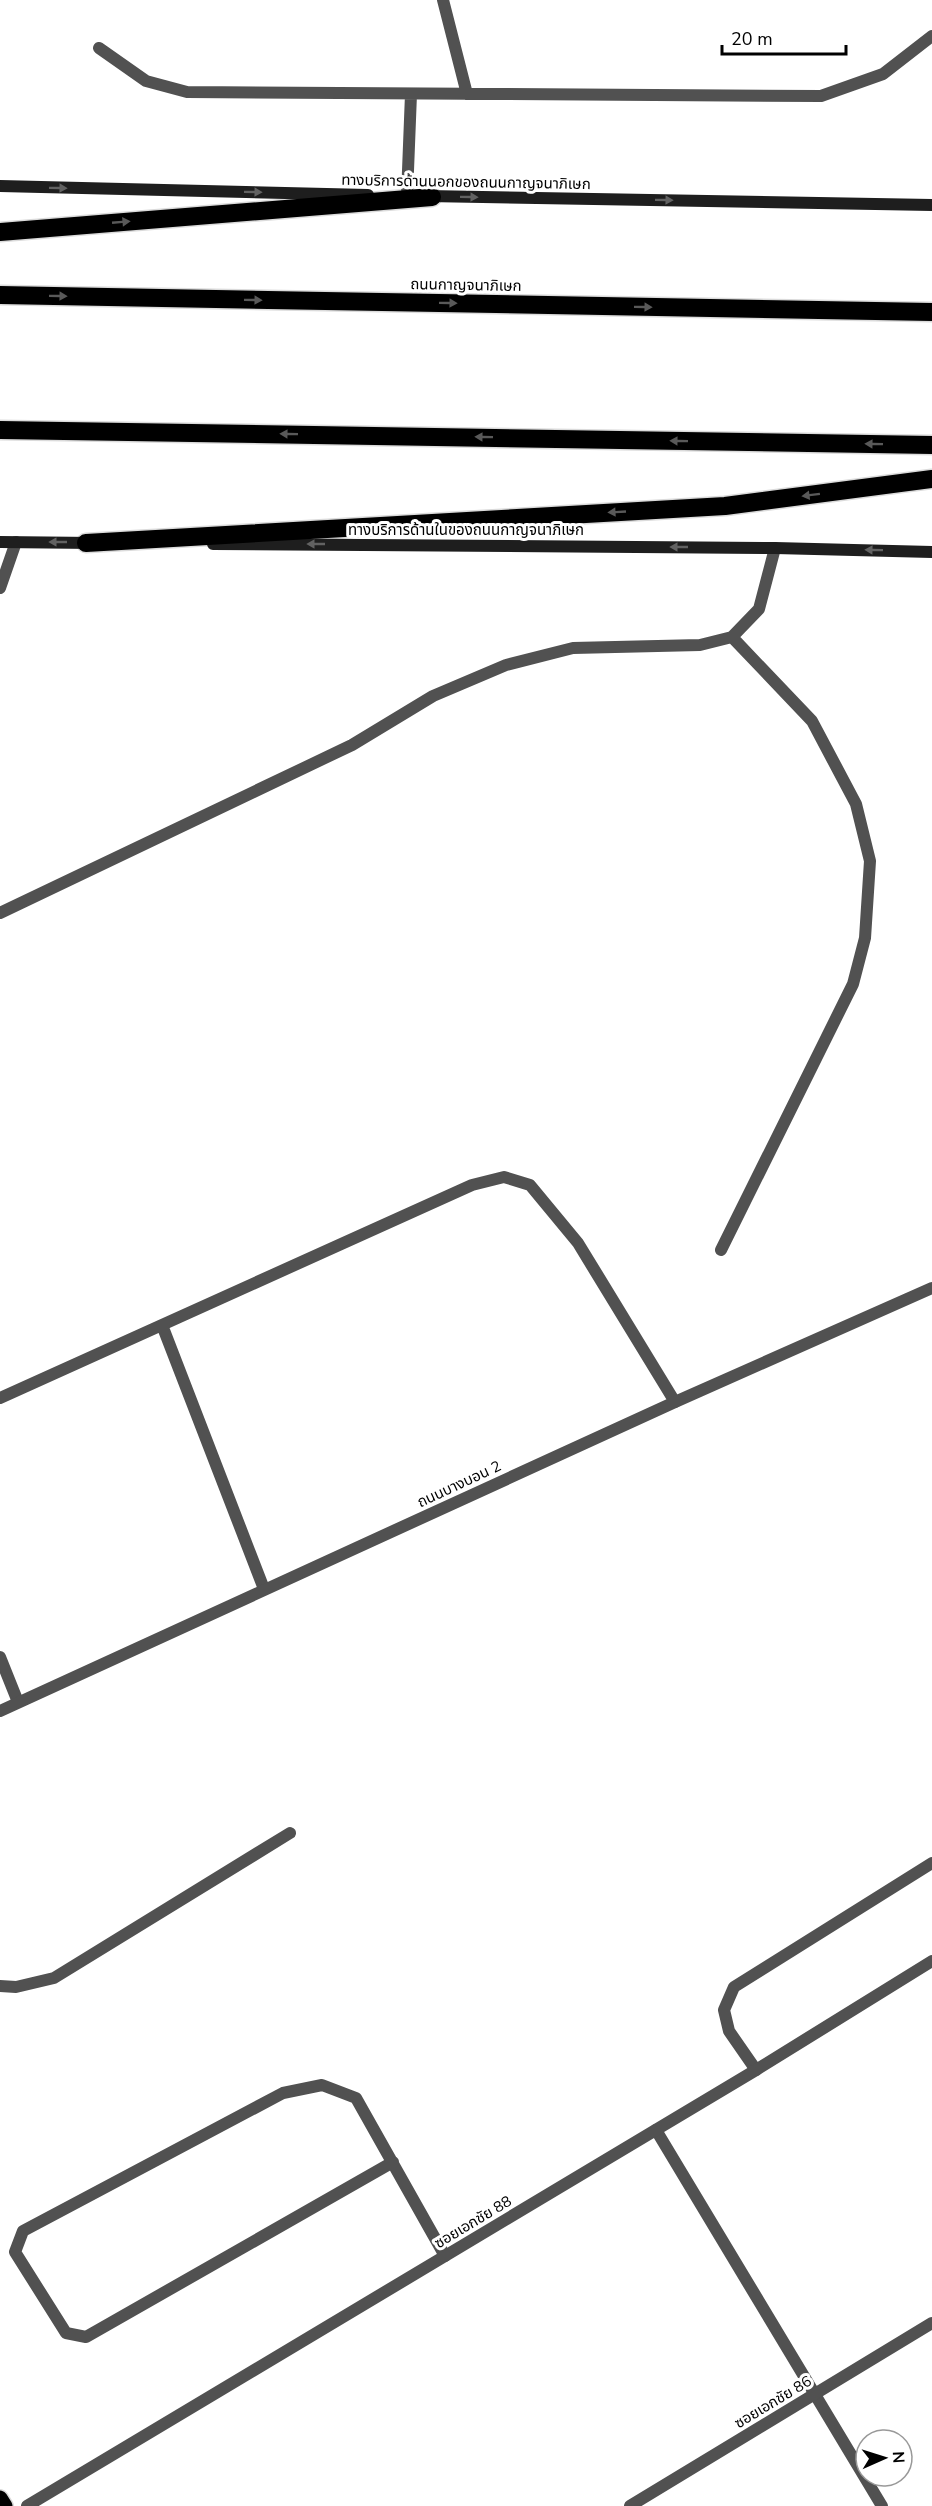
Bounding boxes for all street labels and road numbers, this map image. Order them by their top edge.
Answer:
street label: ทางบริการด้านนอกของถนนกาญจนาภิเษก [341,170,591,194]
street label: ถนนกาญจนาภิเษก [410,274,522,296]
street label: ทางบริการด้านในของถนนกาญจนาภิเษก [348,520,584,540]
street label: ถนนบางบอน 2 [414,1456,504,1512]
street label: ซอยเอกชัย 88 [431,2191,515,2253]
street label: ซอยเอกชัย 86 [731,2371,815,2433]

